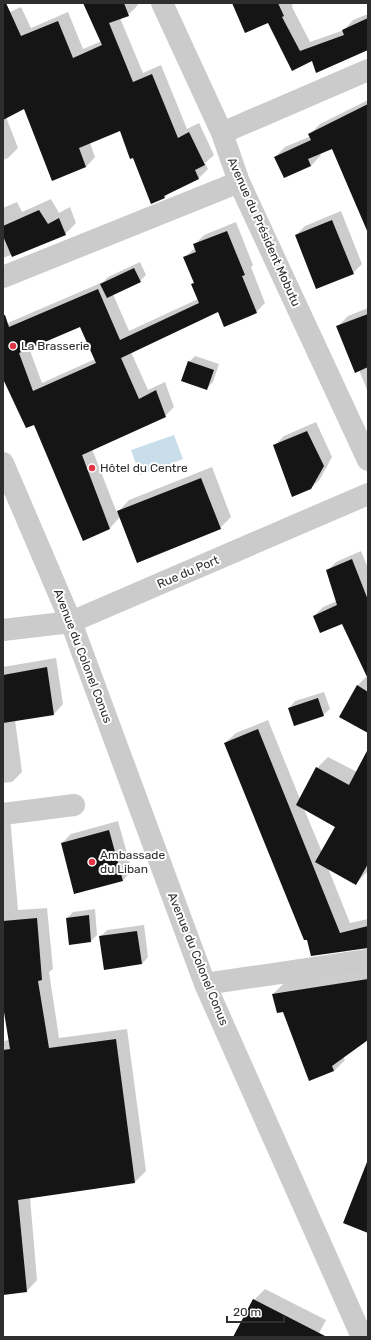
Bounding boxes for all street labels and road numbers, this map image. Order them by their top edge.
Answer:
street label: Avenue du Président Mobutu [225,155,303,309]
street label: Rue du Port [155,553,221,591]
street label: Avenue du Colonel Conus [51,587,115,725]
street label: Avenue du Colonel Conus [165,890,231,1028]

